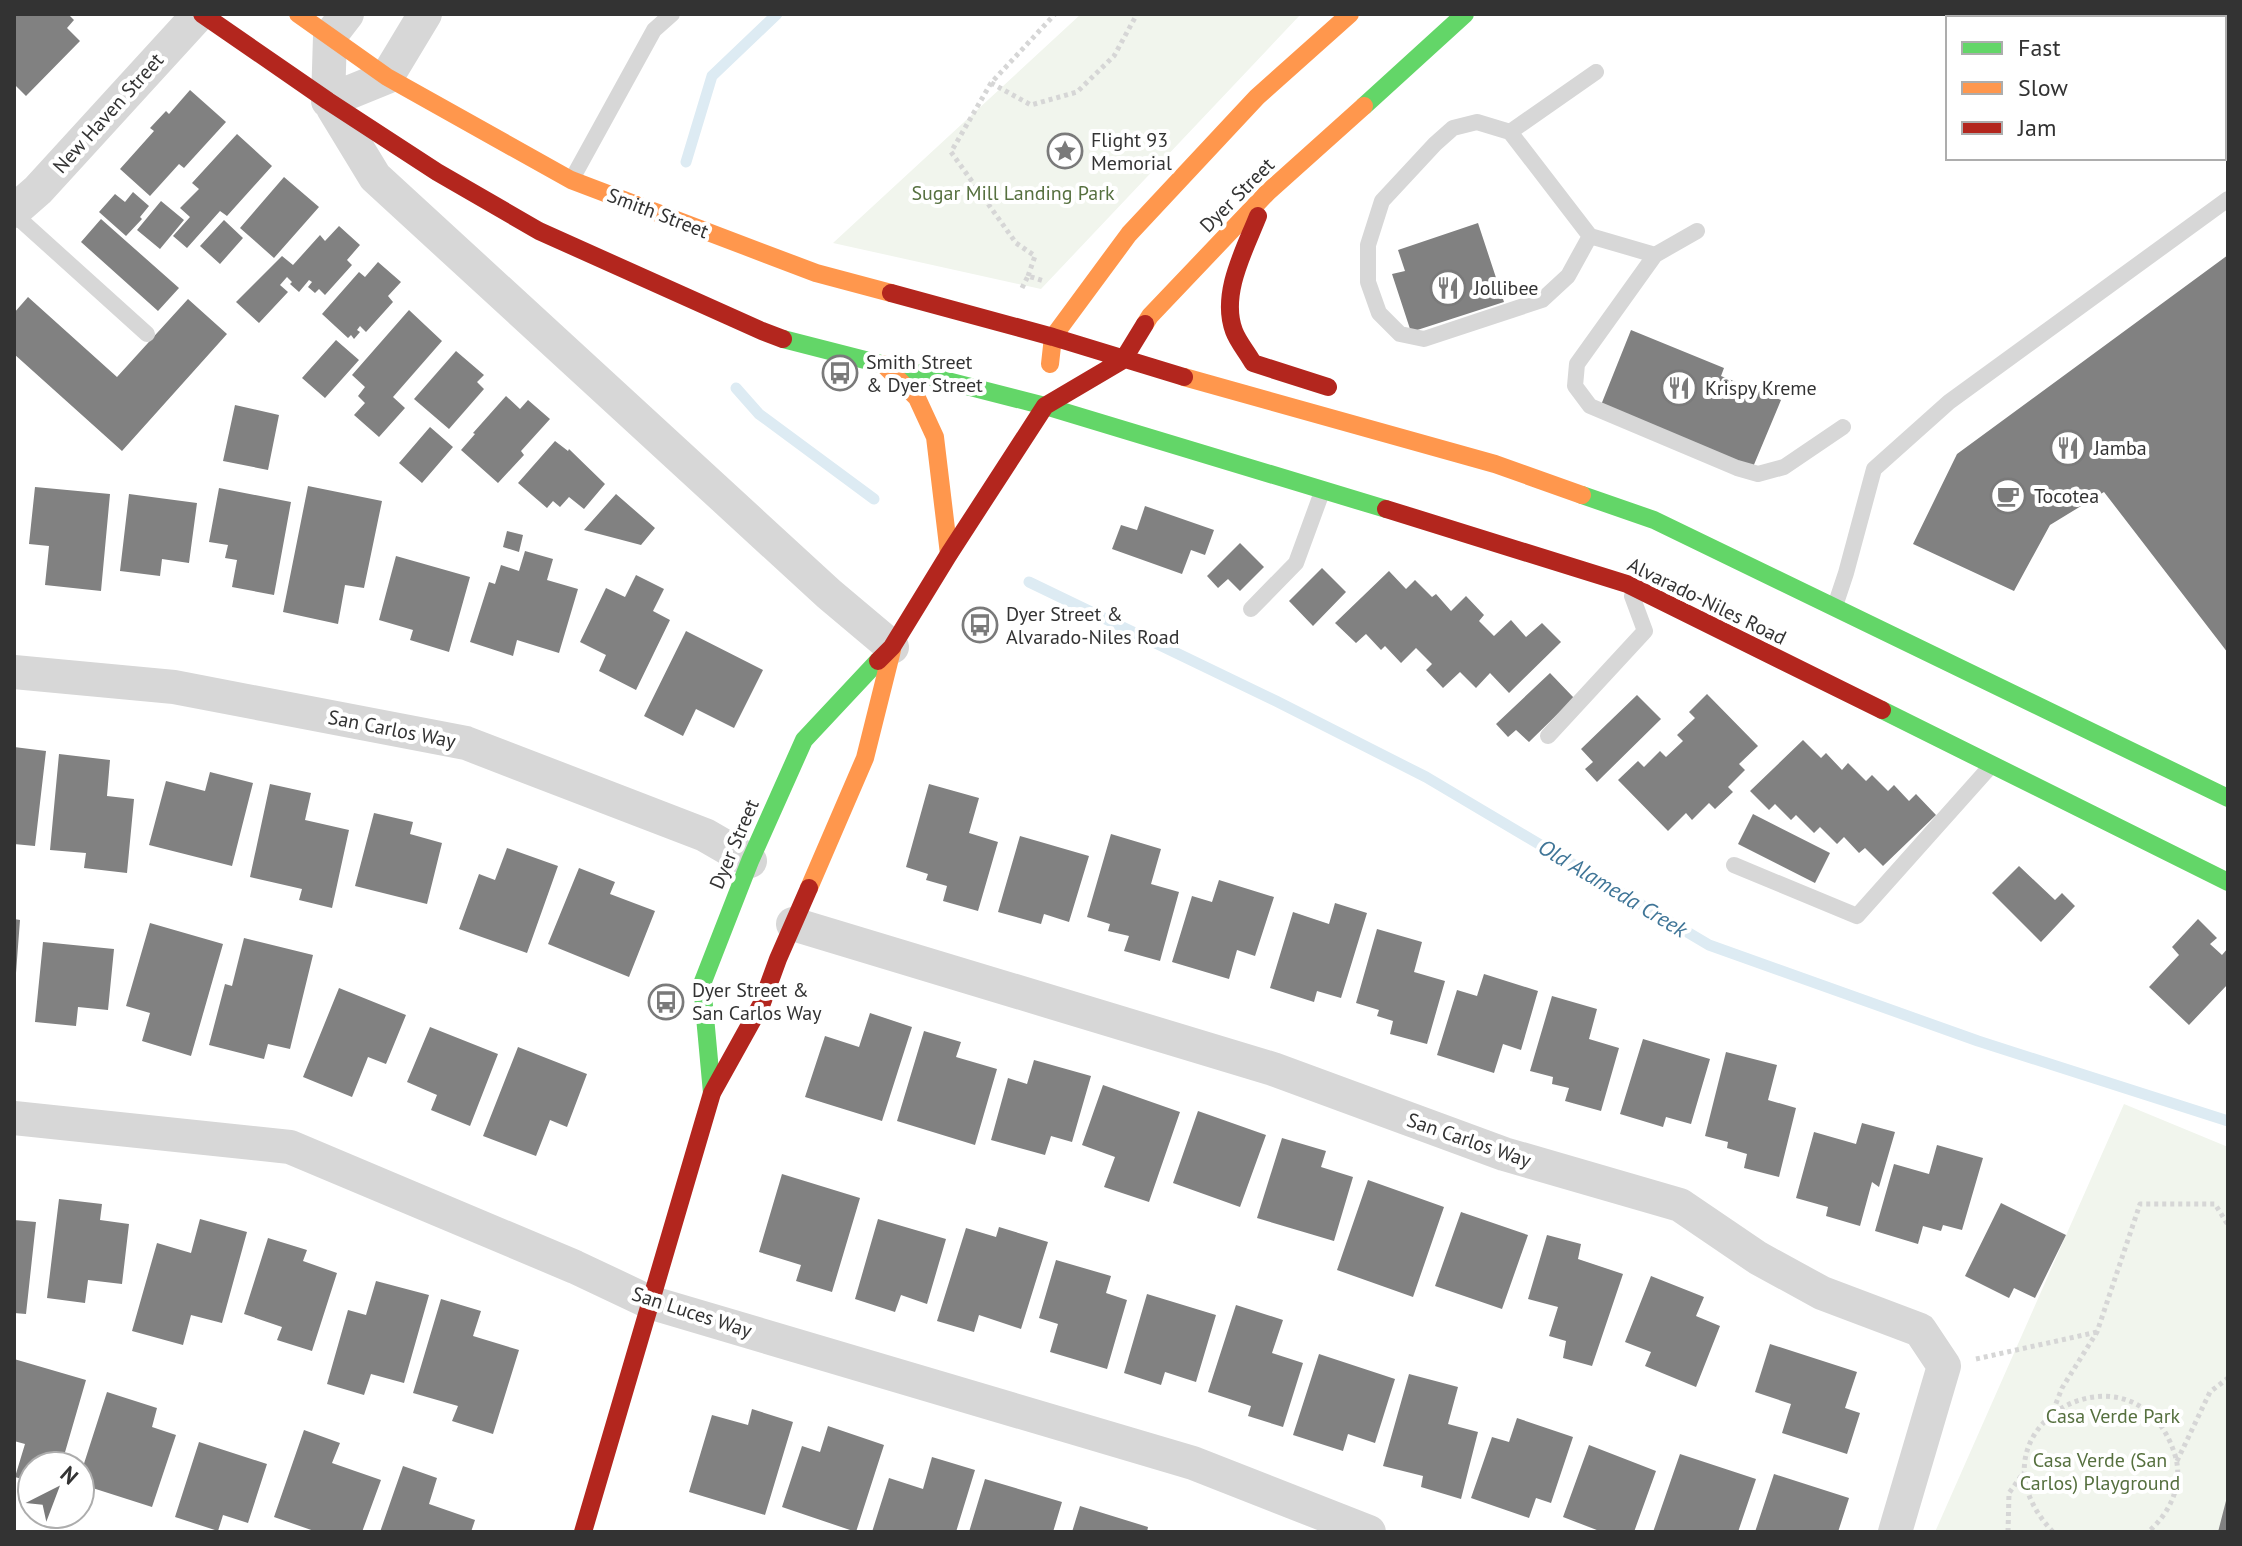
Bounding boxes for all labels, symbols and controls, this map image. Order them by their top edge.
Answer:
legend [1946,16,2226,160]
text: Fast [2018,32,2061,63]
street label: New Haven Street [47,47,169,179]
text: Slow [2018,72,2068,103]
text: Jam [2017,112,2056,143]
place label: Flight 93 Memorial [1091,127,1172,176]
place icon: Flight 93 Memorial [1046,132,1084,170]
street label: Dyer Street [1194,152,1280,238]
park label: Sugar Mill Landing Park [911,180,1115,206]
street label: Smith Street [604,182,713,244]
restaurant icon: Jollibee [1429,269,1467,307]
place label: Jollibee [1473,275,1538,301]
place label: Smith Street & Dyer Street [866,349,983,398]
bus stop icon: Smith Street & Dyer Street [821,354,859,392]
restaurant icon: Krispy Kreme [1660,369,1698,407]
place label: Krispy Kreme [1705,375,1817,401]
restaurant icon: Jamba [2049,429,2087,467]
place label: Jamba [2093,435,2147,461]
cafe icon: Tocotea [1989,477,2027,515]
place label: Tocotea [2034,483,2099,509]
street label: Alvarado-Niles Road [1623,551,1791,651]
place label: Dyer Street & Alvarado-Niles Road [1006,601,1179,650]
bus stop icon: Dyer Street & Alvarado-Niles Road [961,606,999,644]
street label: San Carlos Way [326,704,459,754]
street label: Dyer Street [703,795,765,893]
water label: Old Alameda Creek [1533,832,1694,944]
place label: Dyer Street & San Carlos Way [692,977,822,1026]
bus stop icon: Dyer Street & San Carlos Way [647,983,685,1021]
street label: San Carlos Way [1404,1107,1535,1174]
street label: San Luces Way [629,1280,756,1344]
park label: Casa Verde Park [2046,1403,2181,1429]
park label: Casa Verde (San Carlos) Playground [2020,1447,2180,1496]
north arrow [16,1450,96,1530]
text: N [55,1460,84,1490]

